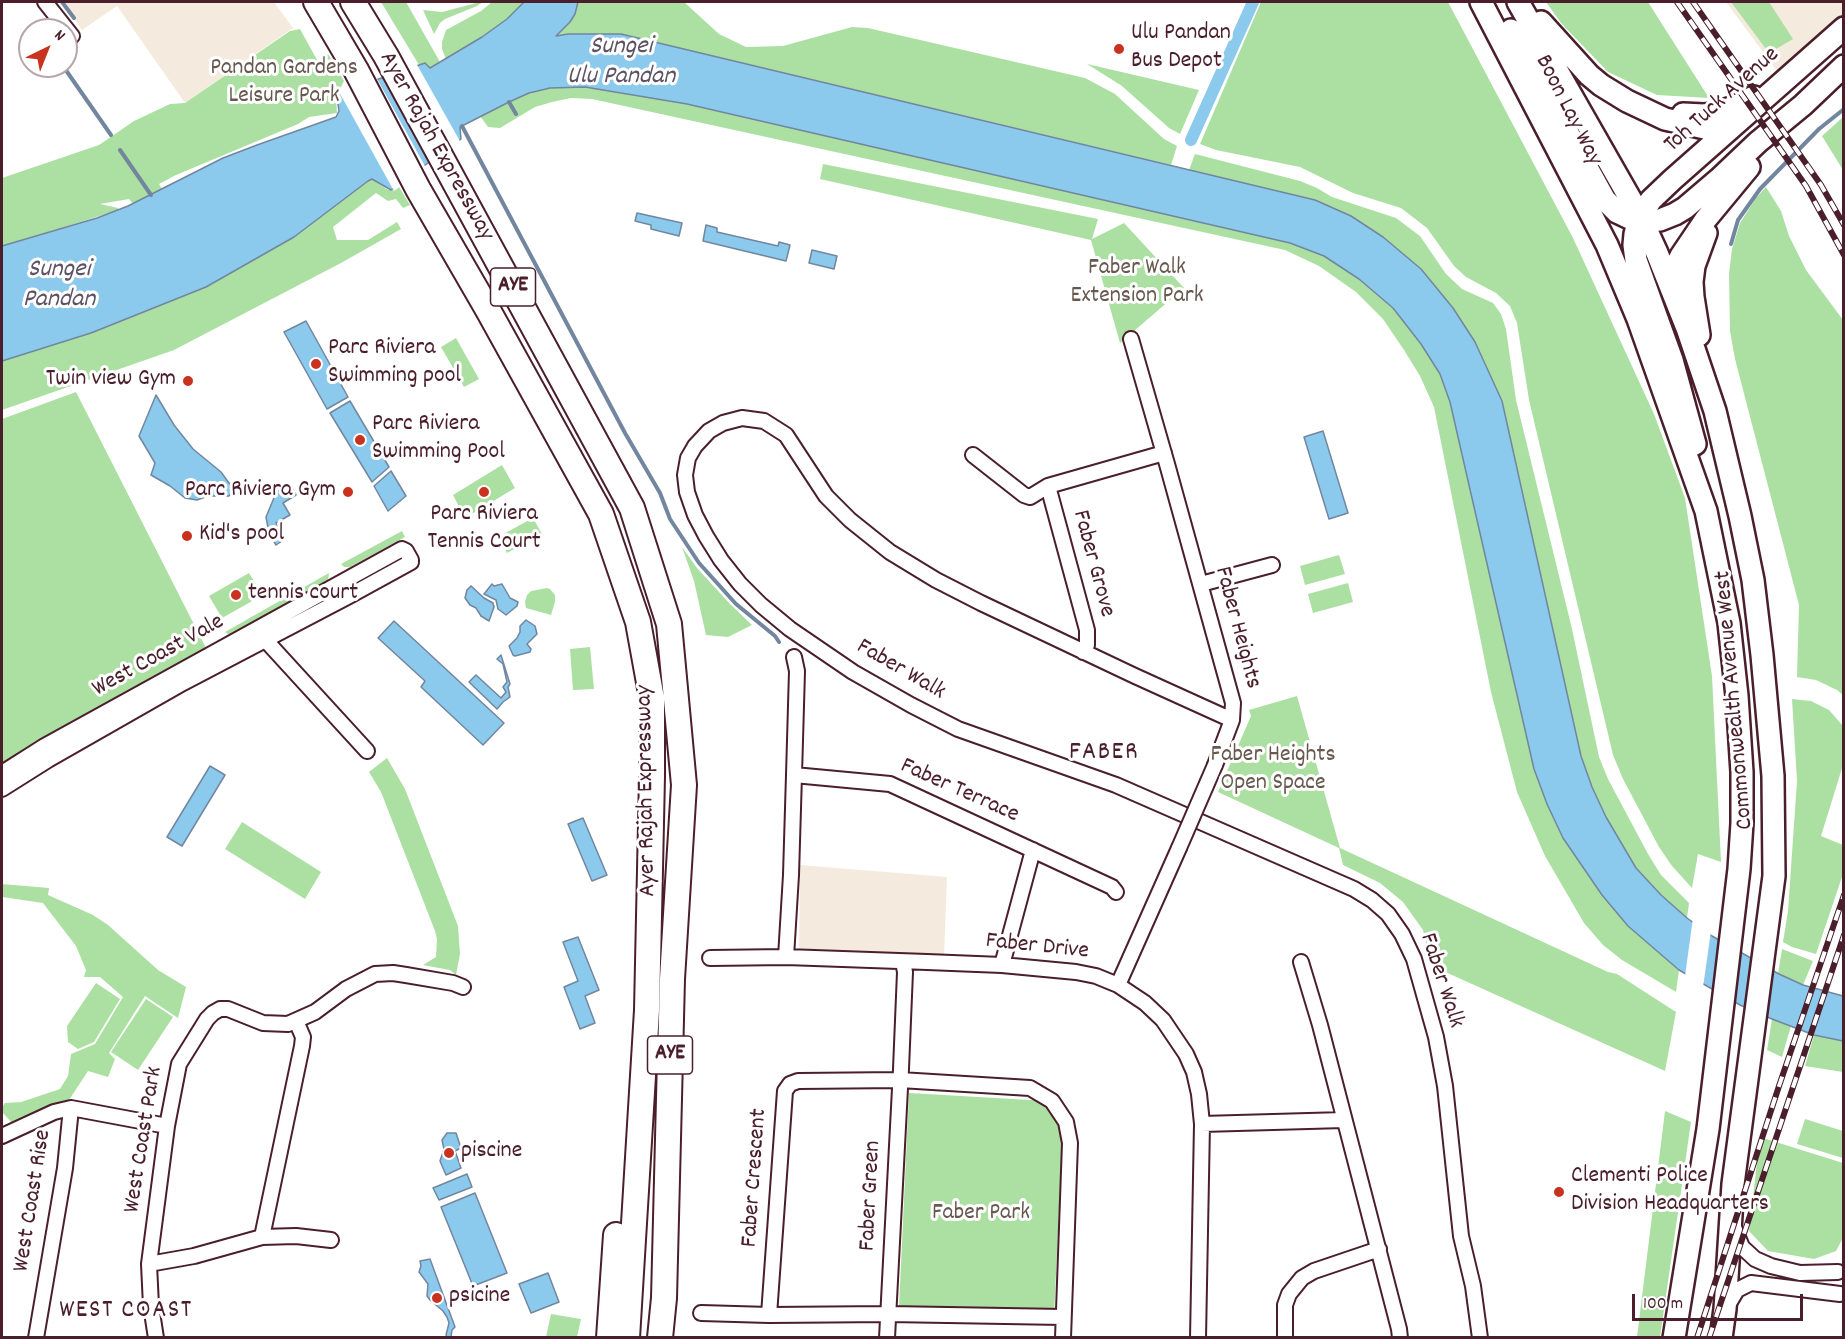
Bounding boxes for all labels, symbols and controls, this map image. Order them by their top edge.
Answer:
north arrow [18,18,78,78]
place label: Ulu Pandan Bus Depot [1131,21,1231,77]
text: N [49,25,70,47]
water label: Sungei Ulu Pandan [567,32,675,94]
marker: Ulu Pandan Bus Depot [1112,42,1126,56]
street label: Toh Tuck Avenue [1659,42,1787,160]
street label: Ayer Rajah Expressway [371,47,499,247]
street label: Boon Lay Way [1527,51,1607,171]
park label: Pandan Gardens Leisure Park [210,56,358,112]
water label: Sungei Pandan [23,255,95,316]
park label: Faber Walk Extension Park [1071,256,1203,312]
road number: AYE [490,268,536,306]
place label: Parc Riviera Swimming pool [328,336,461,392]
marker: Parc Riviera Swimming pool [309,357,323,371]
place label: Twin view Gym [46,367,176,395]
marker: Twin view Gym [181,374,195,388]
place label: Parc Riviera Swimming Pool [372,412,505,468]
marker: Parc Riviera Swimming Pool [353,433,367,447]
place label: Parc Riviera Gym [185,478,336,506]
marker: Parc Riviera Gym [341,485,355,499]
marker: Parc Riviera Tennis Court [477,485,491,499]
place label: Parc Riviera Tennis Court [428,502,540,558]
street label: Faber Grove [1064,507,1120,621]
place label: Kid's pool [199,522,284,550]
marker: Kid's pool [180,529,194,543]
street label: Faber Heights [1206,564,1266,692]
street label: Commonwealth Avenue West [1710,569,1762,831]
place label: tennis court [248,581,358,609]
marker: tennis court [229,588,243,602]
street label: West Coast Vale [88,609,230,705]
street label: Faber Walk [850,634,950,708]
street label: Ayer Rajah Expressway [632,685,664,897]
district label: FABER [1069,738,1139,770]
park label: Faber Heights Open Space [1210,743,1336,799]
street label: Faber Terrace [895,753,1023,831]
street label: Faber Drive [984,928,1090,968]
street label: Faber Walk [1411,930,1469,1032]
road number: AYE [648,1036,692,1074]
street label: West Coast Park [119,1065,171,1215]
street label: Faber Crescent [737,1108,775,1248]
street label: West Coast Rise [9,1128,59,1274]
place label: piscine [461,1139,522,1167]
street label: Faber Green [855,1140,889,1252]
marker: piscine [442,1146,456,1160]
place label: Clementi Police Division Headquarters [1571,1164,1769,1220]
marker: Clementi Police Division Headquarters [1552,1185,1566,1199]
park label: Faber Park [932,1201,1030,1229]
scale bar [1635,1282,1806,1320]
place label: psicine [449,1284,510,1312]
marker: psicine [430,1291,444,1305]
text: 100 m [1643,1292,1683,1317]
district label: WEST COAST [59,1296,193,1328]

